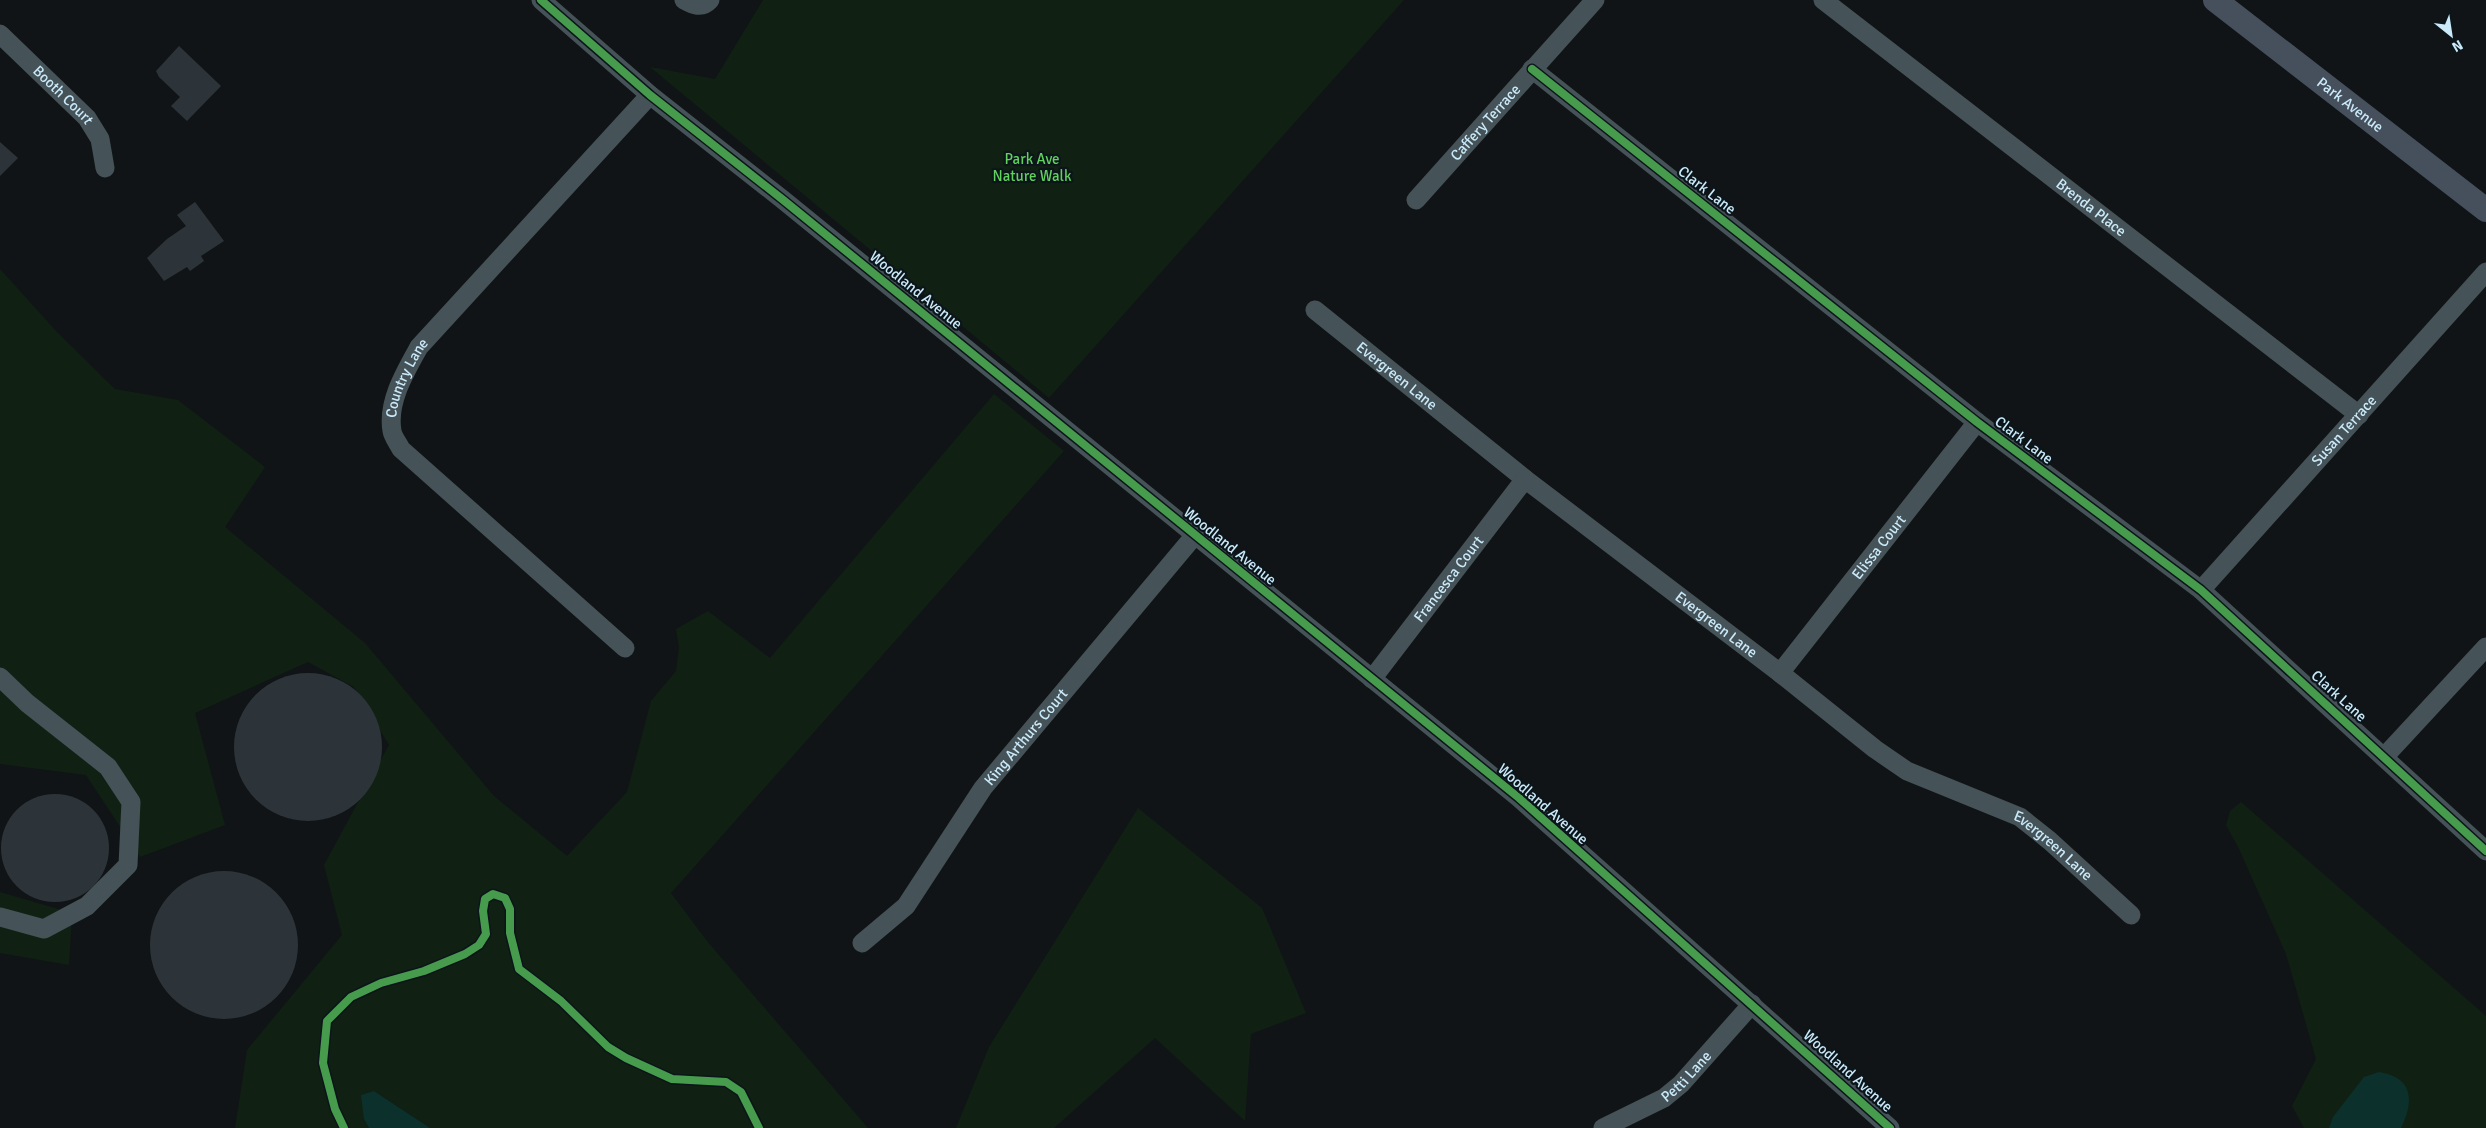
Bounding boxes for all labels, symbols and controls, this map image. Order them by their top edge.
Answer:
north arrow [2426,10,2476,60]
text: N [2449,36,2466,56]
street label: Booth Court [29,62,98,128]
street label: Park Avenue [2313,73,2387,136]
street label: Caffery Terrace [1446,81,1524,164]
park label: Park Ave Nature Walk [993,150,1072,185]
street label: Clark Lane [1675,162,1739,218]
street label: Brenda Place [2052,175,2130,240]
street label: Woodland Avenue [866,247,966,333]
street label: Country Lane [382,334,432,419]
street label: Evergreen Lane [1353,338,1441,414]
street label: Susan Terrace [2307,392,2380,470]
street label: Clark Lane [1991,412,2057,468]
street label: Woodland Avenue [1180,503,1280,589]
street label: Elissa Court [1848,511,1910,583]
street label: Francesca Court [1410,532,1487,626]
street label: Evergreen Lane [1672,588,1761,662]
street label: Clark Lane [2308,666,2370,726]
street label: King Arthurs Court [980,685,1071,789]
street label: Woodland Avenue [1494,760,1592,848]
street label: Evergreen Lane [2011,807,2096,884]
street label: Woodland Avenue [1800,1026,1896,1116]
street label: Petti Lane [1657,1047,1715,1106]

